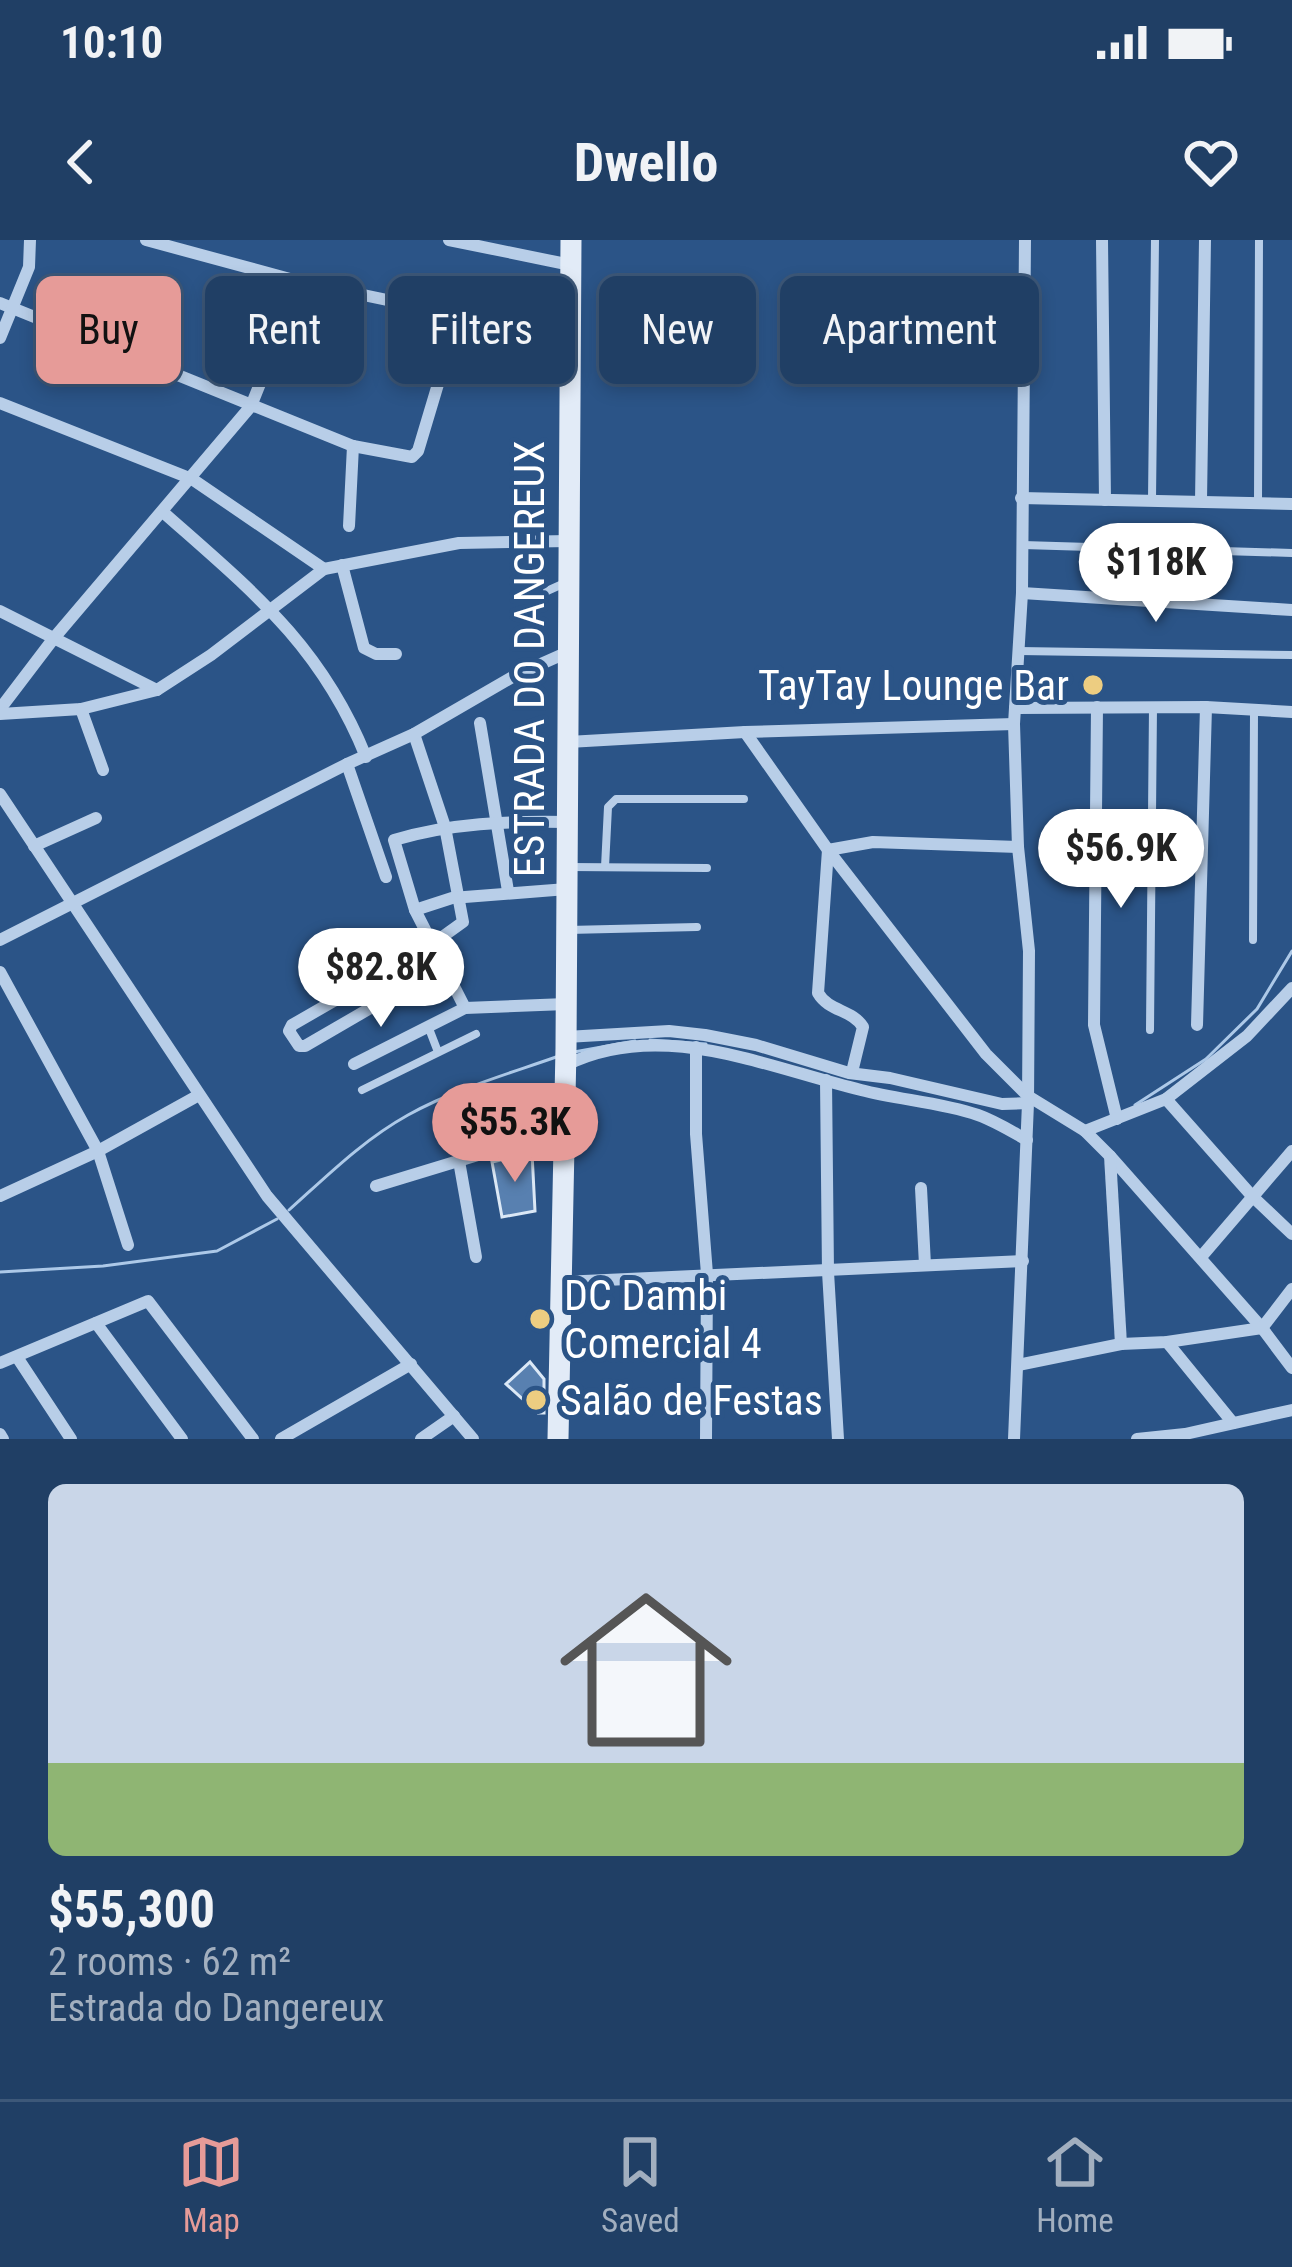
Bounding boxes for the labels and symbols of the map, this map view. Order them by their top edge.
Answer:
street label: ESTRADA DO DANGEREUX [505,441,554,877]
pin: $118K [1072,523,1240,625]
place label: TayTay Lounge Bar [758,661,1069,710]
marker: TayTay Lounge Bar [1080,672,1106,698]
pin: $56.9K [1023,809,1219,911]
pin: $82.8K [283,928,479,1030]
pin: $55.3K [417,1083,613,1185]
place label: DC Dambi Comercial 4 [564,1271,762,1368]
marker: DC Dambi Comercial 4 [527,1306,553,1332]
place label: Salão de Festas [560,1376,823,1425]
marker: Salão de Festas [523,1387,549,1413]

